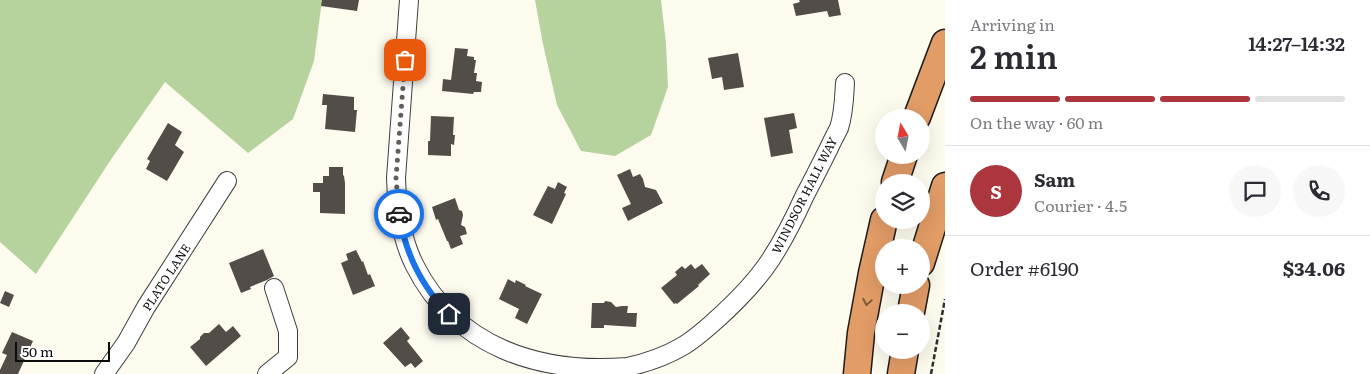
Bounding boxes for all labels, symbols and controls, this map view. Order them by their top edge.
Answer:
text: Arriving in [970,12,1055,36]
text: 14:27–14:32 [1248,29,1345,57]
text: 2 min [970,31,1058,79]
pin [384,39,426,81]
icon: bag [391,46,419,74]
north arrow [875,109,930,164]
map controls [875,109,930,359]
text: On the way · 60 m [970,110,1103,134]
street label: WINDSOR HALL WAY [767,133,842,257]
text: Sam [1034,165,1075,193]
button: chat [1229,165,1281,217]
button: phone [1293,165,1345,217]
button: layers [875,174,930,229]
text: S [990,177,1002,205]
courier [374,189,424,239]
text: Courier · 4.5 [1034,193,1127,217]
icon: car [385,200,413,228]
button: + [875,239,930,294]
street label: PLATO LANE [138,240,195,314]
text: Order #6190 [970,254,1079,282]
text: $34.06 [1283,254,1345,282]
pin [428,293,470,335]
one-way arrow [862,298,872,306]
icon: home [435,300,463,328]
button: − [875,304,930,359]
scale bar [15,339,110,362]
text: 50 m [22,341,54,361]

